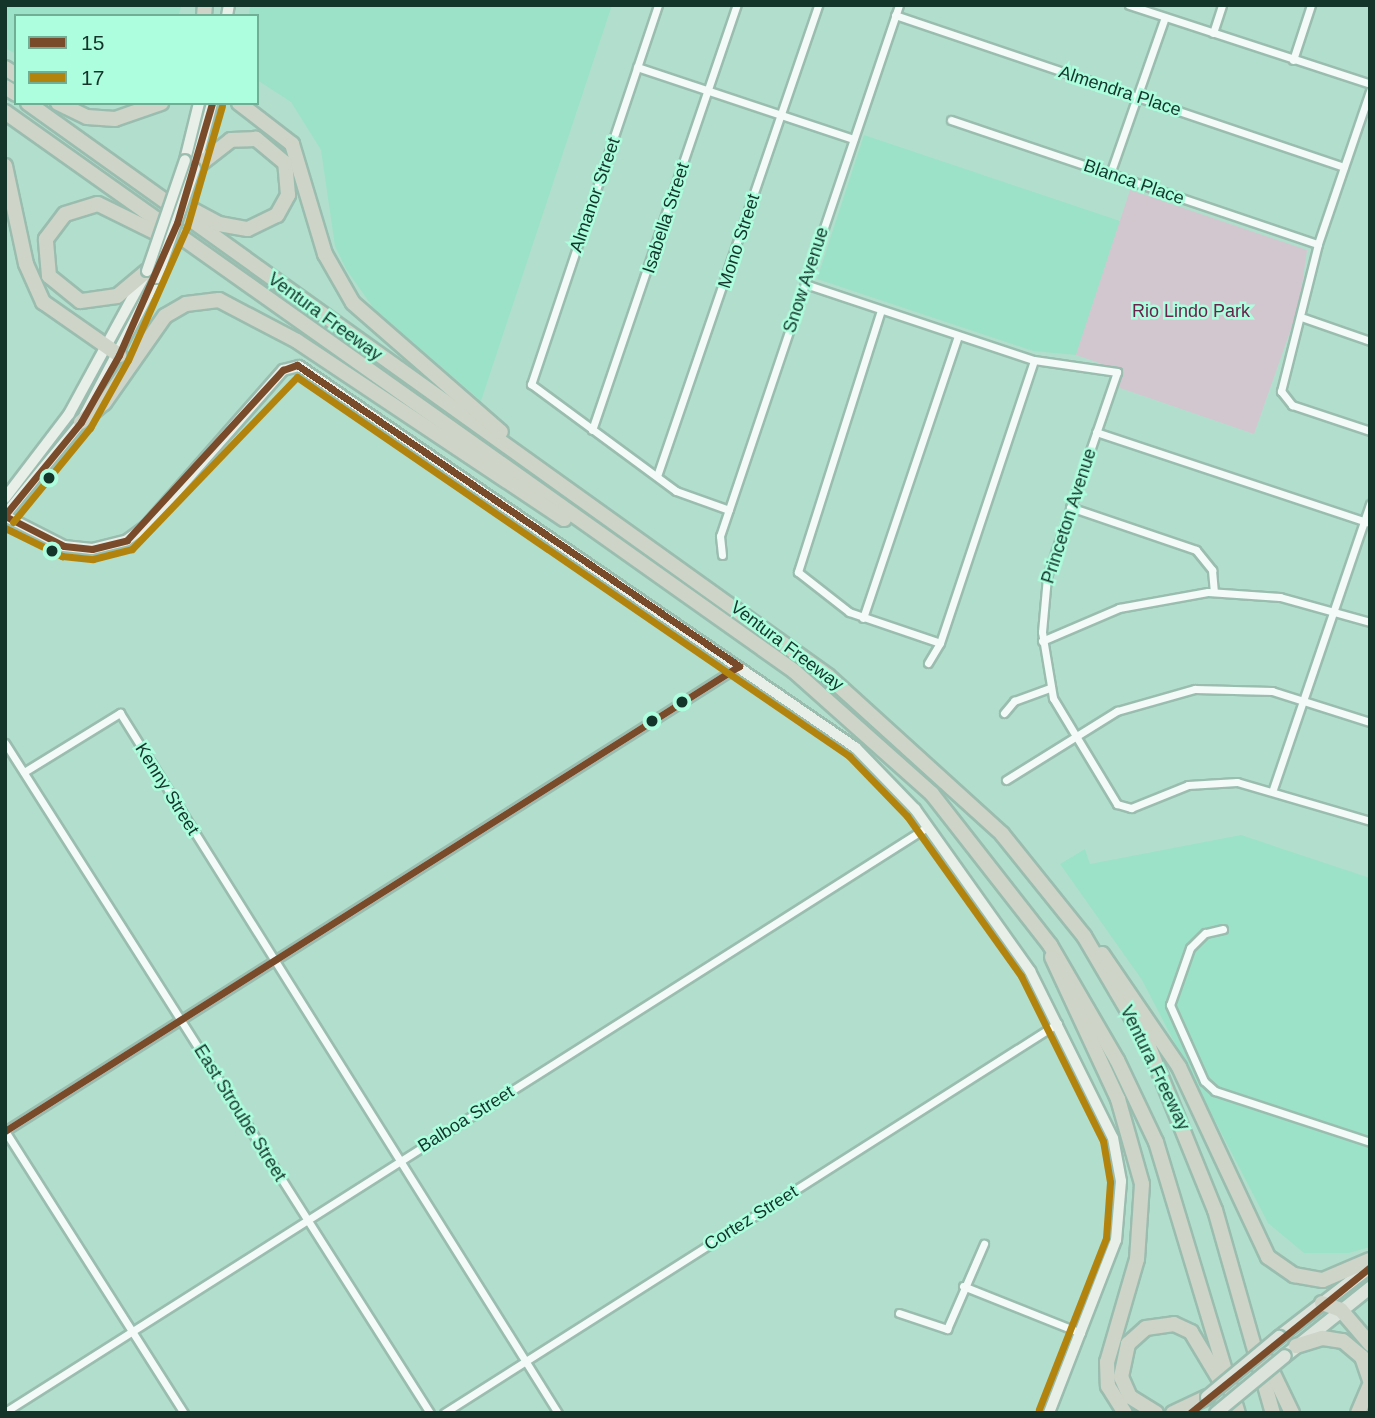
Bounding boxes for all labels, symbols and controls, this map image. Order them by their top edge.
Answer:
legend [14,14,259,105]
text: 15 [81,31,104,54]
street label: Almendra Place [1056,61,1184,121]
text: 17 [81,66,104,89]
street label: Almanor Street [565,135,625,255]
street label: Blanca Place [1081,155,1187,209]
street label: Isabella Street [638,160,694,276]
street label: Mono Street [714,191,764,291]
street label: Snow Avenue [779,224,833,336]
street label: Ventura Freeway [264,268,386,366]
park label: Rio Lindo Park [1132,300,1250,322]
street label: Princeton Avenue [1037,445,1101,587]
unlabelled marker [42,471,56,485]
unlabelled marker [45,544,59,558]
street label: Ventura Freeway [726,596,848,696]
unlabelled marker [675,695,689,709]
unlabelled marker [645,714,659,728]
street label: Kenny Street [130,739,204,839]
street label: Ventura Freeway [1115,1002,1195,1134]
street label: East Stroube Street [189,1041,291,1185]
street label: Balboa Street [414,1081,518,1157]
street label: Cortez Street [700,1181,802,1255]

